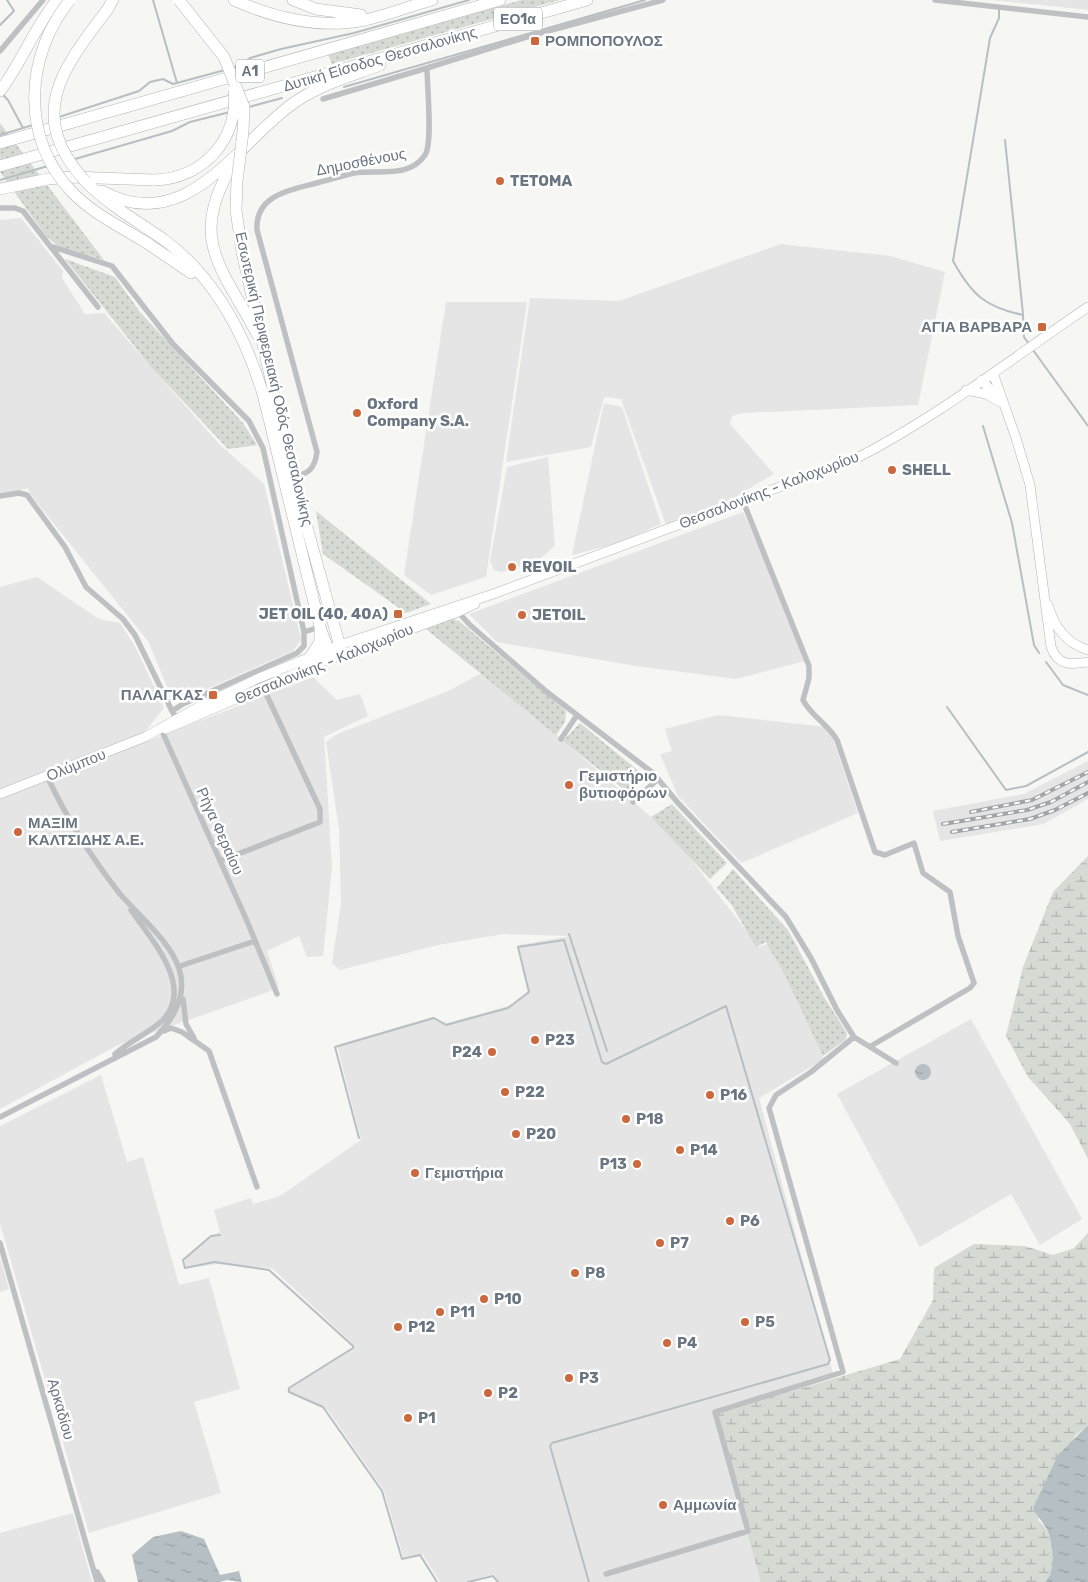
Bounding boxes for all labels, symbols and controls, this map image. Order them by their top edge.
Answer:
road number: ΕΟ1α [494,8,542,30]
street label: Δυτική Είσοδος Θεσσαλονίκης [281,23,479,95]
place label: ΡΟΜΠΟΠΟΥΛΟΣ [545,32,663,50]
marker: ΡΟΜΠΟΠΟΥΛΟΣ [529,35,541,47]
road number: Α1 [236,59,264,82]
street label: Δημοσθένους [315,144,407,180]
place label: TETOMA [510,172,572,190]
marker: TETOMA [494,175,506,187]
street label: Εσωτερική Περιφερειακή Οδός Θεσσαλονίκης [231,230,317,528]
place label: ΑΓΙΑ ΒΑΡΒΑΡΑ [921,318,1032,336]
marker: ΑΓΙΑ ΒΑΡΒΑΡΑ [1036,321,1048,333]
place label: Oxford Company S.A. [367,395,469,430]
marker: Oxford Company S.A. [351,407,363,419]
street label: Θεσσαλονίκης - Καλοχωρίου [677,447,861,533]
place label: SHELL [902,461,951,479]
marker: SHELL [886,464,898,476]
place label: REVOIL [522,558,577,576]
marker: REVOIL [506,561,518,573]
place label: JET OIL (40, 40Α) [259,605,388,623]
place label: JETOIL [532,606,585,624]
marker: JET OIL (40, 40Α) [392,608,404,620]
marker: JETOIL [516,609,528,621]
street label: Θεσσαλονίκης - Καλοχωρίου [232,620,416,708]
place label: ΠΑΛΑΓΚΑΣ [121,686,203,704]
marker: ΠΑΛΑΓΚΑΣ [207,689,219,701]
street label: Ολύμπου [44,745,108,785]
place label: Γεμιστήριο βυτιοφόρων [579,767,667,802]
marker: Γεμιστήριο βυτιοφόρων [563,779,575,791]
street label: Ρήγα Φεραίου [193,784,247,878]
place label: ΜΑΞΙΜ ΚΑΛΤΣΙΔΗΣ Α.Ε. [28,814,144,849]
marker: ΜΑΞΙΜ ΚΑΛΤΣΙΔΗΣ Α.Ε. [12,826,24,838]
place label: P23 [545,1031,575,1049]
marker: P23 [529,1034,541,1046]
place label: P24 [452,1043,482,1061]
marker: P24 [486,1046,498,1058]
place label: P22 [515,1083,545,1101]
marker: P22 [499,1086,511,1098]
place label: P16 [720,1086,748,1104]
marker: P16 [704,1089,716,1101]
place label: P18 [636,1110,664,1128]
marker: P18 [620,1113,632,1125]
place label: P20 [526,1125,556,1143]
marker: P20 [510,1128,522,1140]
place label: P14 [690,1141,718,1159]
marker: P14 [674,1144,686,1156]
place label: P13 [600,1155,627,1173]
marker: P13 [631,1158,643,1170]
place label: Γεμιστήρια [425,1164,504,1182]
marker: Γεμιστήρια [409,1167,421,1179]
place label: P6 [740,1212,760,1230]
marker: P6 [724,1215,736,1227]
place label: P7 [670,1234,689,1252]
marker: P7 [654,1237,666,1249]
place label: P8 [585,1264,605,1282]
marker: P8 [569,1267,581,1279]
place label: P10 [494,1290,522,1308]
marker: P10 [478,1293,490,1305]
place label: P11 [450,1303,475,1321]
marker: P11 [434,1306,446,1318]
place label: P5 [755,1313,775,1331]
marker: P5 [739,1316,751,1328]
place label: P12 [408,1318,436,1336]
marker: P12 [392,1321,404,1333]
place label: P4 [677,1334,697,1352]
marker: P4 [661,1337,673,1349]
place label: P3 [579,1369,599,1387]
marker: P3 [563,1372,575,1384]
street label: Αρκαδίου [44,1376,78,1442]
place label: P2 [498,1384,518,1402]
marker: P2 [482,1387,494,1399]
place label: P1 [418,1409,436,1427]
marker: P1 [402,1412,414,1424]
place label: Αμμωνία [673,1496,737,1514]
marker: Αμμωνία [657,1499,669,1511]

